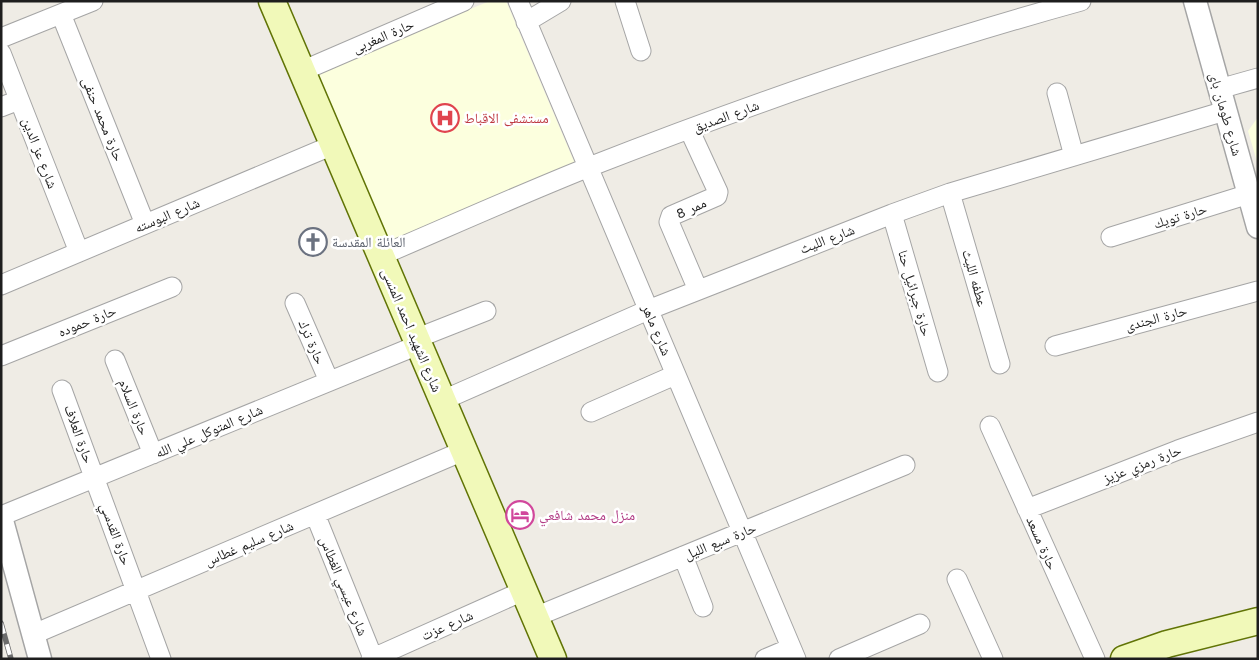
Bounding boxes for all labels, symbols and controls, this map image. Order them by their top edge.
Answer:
street label: حارة المغربى [350,16,417,57]
street label: شارع طومان باى [1205,70,1246,158]
street label: حارة محمد حنفى [78,75,127,164]
street label: شارع الصديق [691,97,762,137]
hospital icon: مستشفى الاقباط [430,103,460,133]
place label: مستشفى الاقباط [464,110,549,127]
street label: شارع عز الدين [17,115,61,192]
street label: شارع البوسته [132,194,203,238]
street label: ممر 8 [673,194,709,223]
street label: حارة تويك [1151,200,1209,233]
street label: شارع الليث [797,221,857,259]
church icon: العائلة المقدسة [298,227,328,257]
place label: العائلة المقدسة [332,234,406,250]
street label: حارة جبرائيل حنا [894,248,935,338]
street label: عطفه الليث [959,248,991,308]
street label: شارع الشهيد احمد المنسى [377,266,445,395]
street label: شارع ماهر [637,301,675,359]
street label: حارة حموده [56,302,119,341]
street label: حارة الجندى [1123,302,1189,335]
street label: حارة ترك [295,317,329,367]
street label: حارة السلام [114,377,153,438]
street label: شارع المتوكل علي الله [153,401,266,464]
street label: حارة العلاف [60,403,97,466]
street label: حارة رمزي عزيز [1100,442,1185,490]
street label: حارة القدسي [94,500,135,569]
hotel icon: منزل محمد شافعي [505,500,535,530]
place label: منزل محمد شافعي [539,507,635,527]
street label: حارة مسعد [1022,514,1061,573]
street label: شارع سليم غطاس [202,517,297,571]
street label: حارة سبع الليل [682,519,759,565]
street label: شارع عيسي الغطاس [313,534,371,639]
street label: شارع عزت [419,607,476,645]

